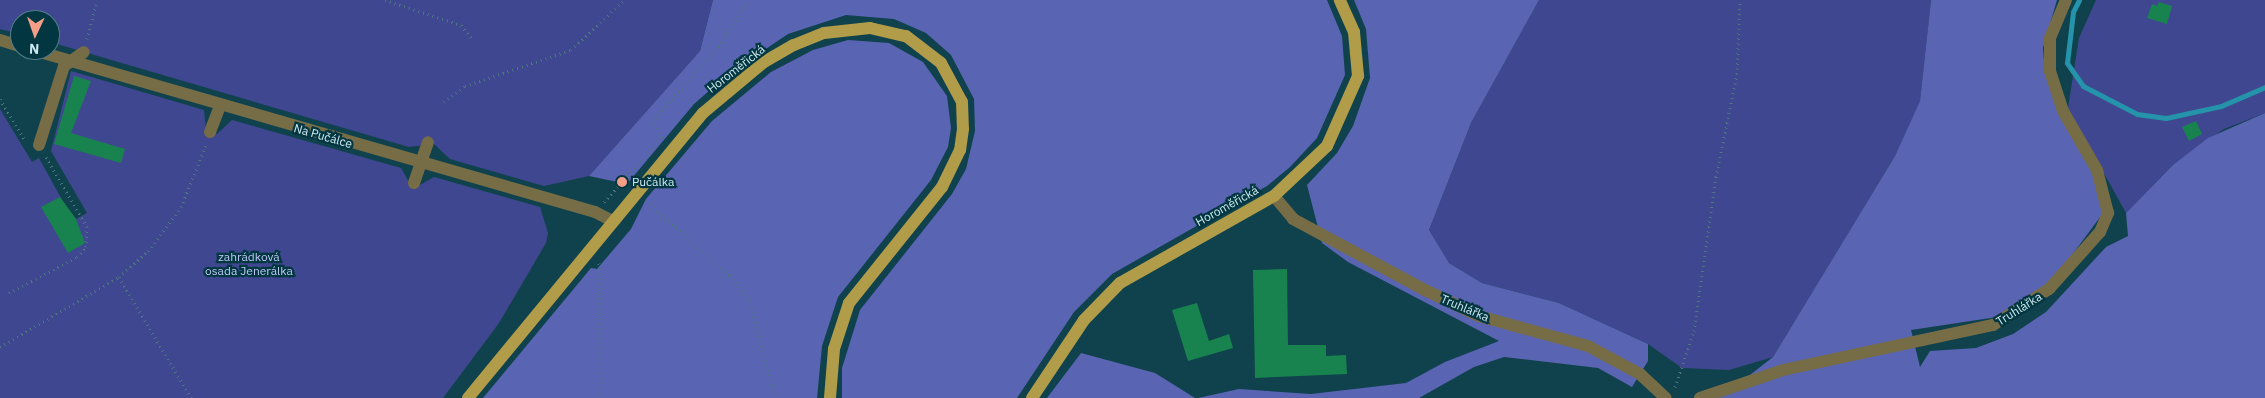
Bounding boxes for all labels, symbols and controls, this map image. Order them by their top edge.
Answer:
north arrow [10,10,60,60]
text: N [29,40,40,58]
street label: Horoměřická [704,42,768,96]
street label: Na Pučálce [292,121,354,151]
place label: Pučálka [632,175,674,189]
marker: Pučálka [616,176,628,188]
street label: Horoměřická [1193,183,1261,229]
park label: zahrádková osada Jenerálka [205,250,293,278]
street label: Truhlářka [1994,289,2044,329]
street label: Truhlářka [1439,291,1491,325]

